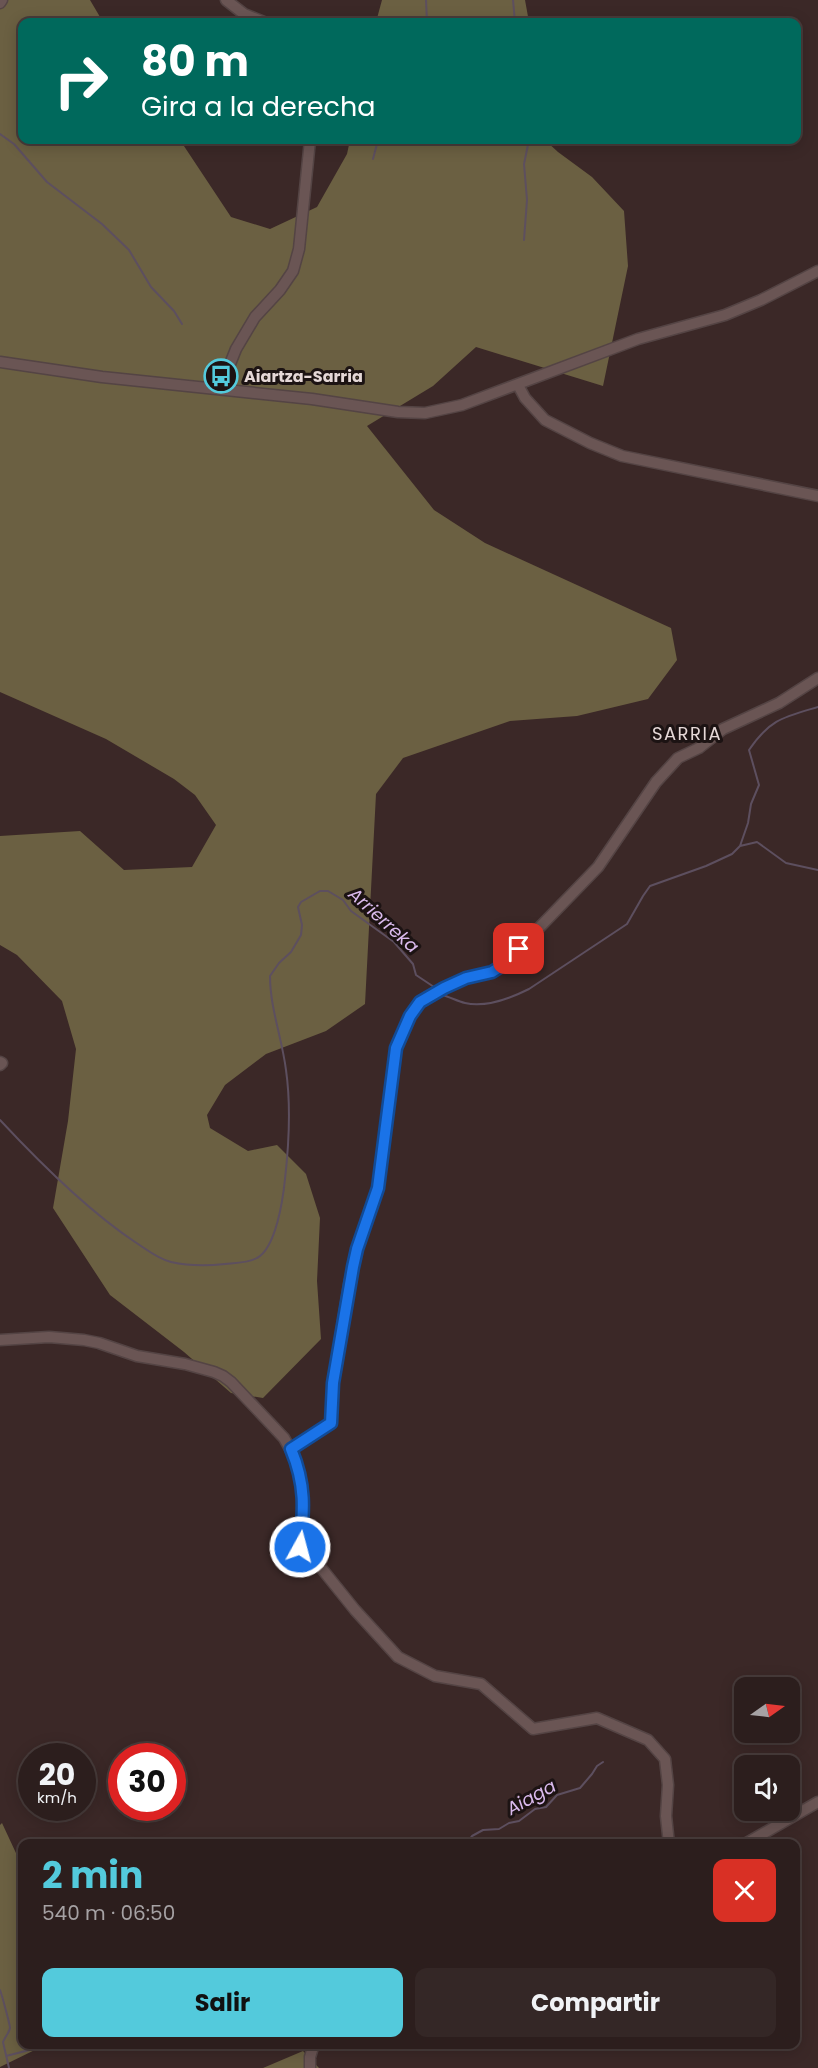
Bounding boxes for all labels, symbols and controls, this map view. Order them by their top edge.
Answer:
text: 80 m [141,32,249,91]
icon: right [42,42,120,120]
text: Gira a la derecha [141,88,375,125]
bus stop icon: Aiartza-Sarria [203,358,239,394]
place label: Aiartza-Sarria [244,365,363,388]
district label: SARRIA [652,721,722,746]
water label: Arrierreka [342,881,425,958]
pin [493,923,544,974]
icon: arrive [502,932,535,965]
position arrow [268,1515,332,1579]
north arrow [734,1677,800,1743]
map controls [734,1677,800,1821]
speed limit sign: 30 [108,1743,186,1821]
text: 20 [39,1753,75,1796]
button: sound [734,1755,800,1821]
water label: Aiaga [501,1773,560,1821]
text: km/h [37,1787,77,1808]
text: 2 min [42,1850,143,1901]
button: close [713,1859,776,1922]
text: 540 m · 06:50 [42,1899,175,1927]
button: Salir [42,1968,403,2037]
button: Compartir [415,1968,776,2037]

